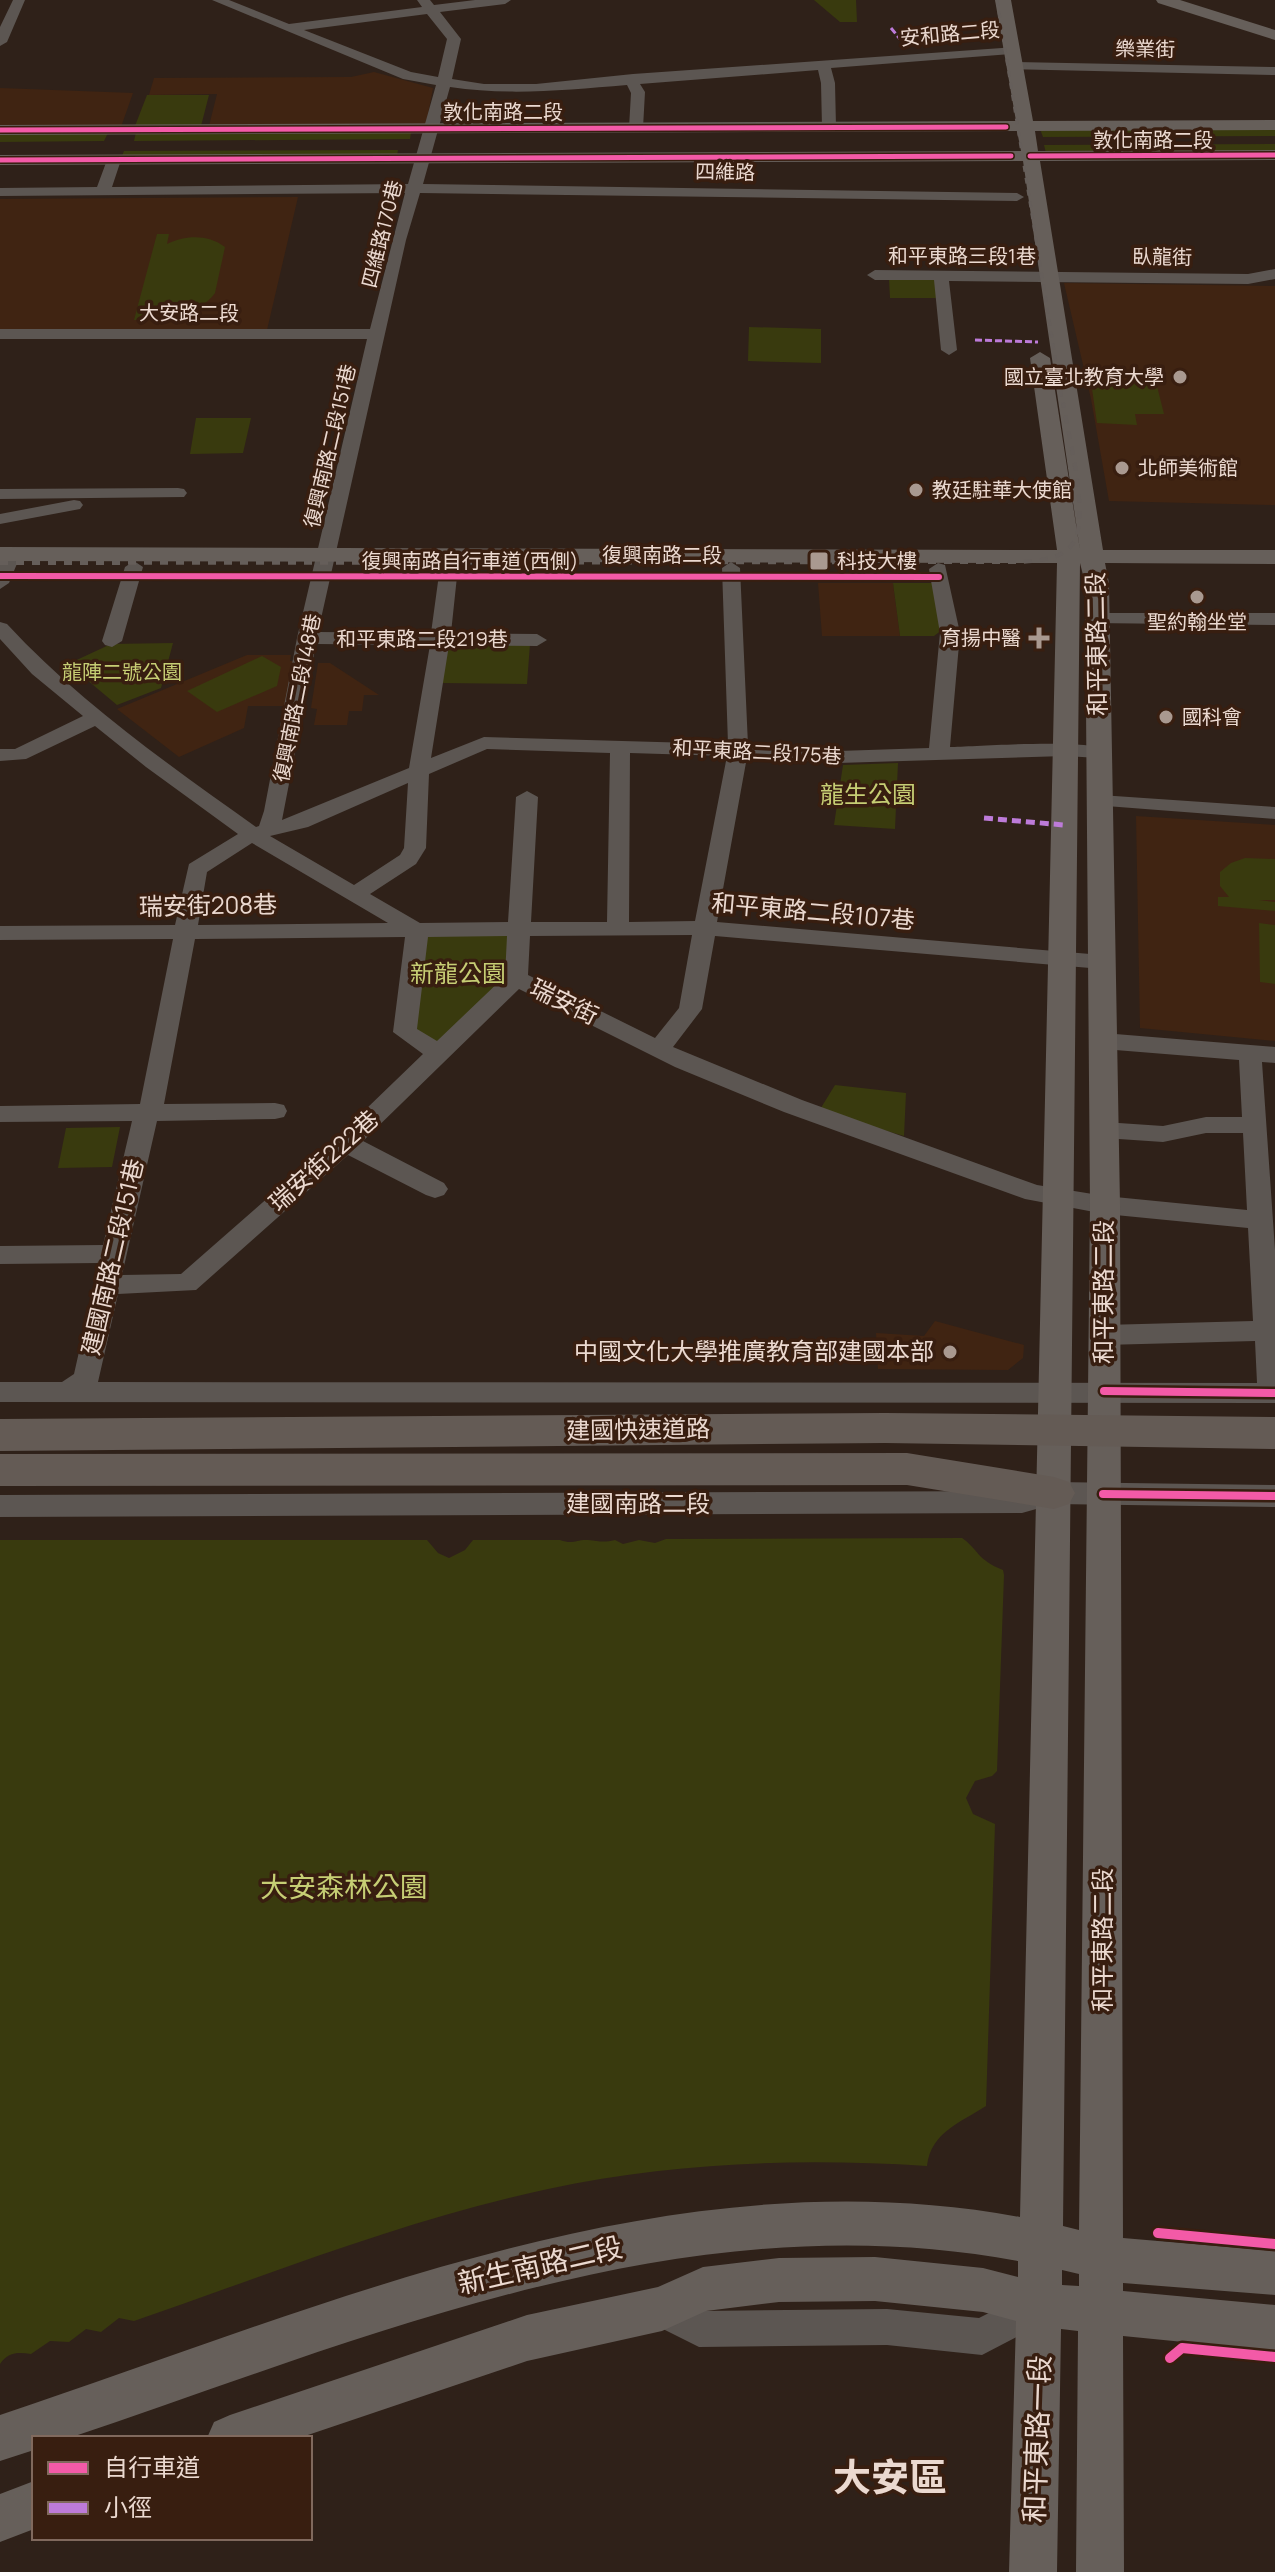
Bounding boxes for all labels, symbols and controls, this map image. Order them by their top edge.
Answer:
street label: 安和路二段 [899,16,1001,51]
street label: 樂業街 [1115,34,1175,63]
street label: 敦化南路二段 [443,98,563,125]
street label: 敦化南路二段 [1093,126,1213,153]
street label: 四維路 [695,157,755,186]
street label: 四維路170巷 [355,177,408,291]
street label: 和平東路三段1巷 [888,242,1036,269]
street label: 臥龍街 [1132,242,1192,271]
street label: 大安路二段 [139,299,239,326]
street label: 復興南路二段151巷 [298,361,361,530]
place label: 國立臺北教育大學 [1004,363,1164,390]
marker: 國立臺北教育大學 [1171,368,1189,386]
place label: 北師美術館 [1138,454,1238,481]
marker: 北師美術館 [1113,459,1131,477]
place label: 教廷駐華大使館 [932,476,1072,503]
marker: 教廷駐華大使館 [907,481,925,499]
street label: 復興南路二段 [602,541,722,568]
street label: 復興南路自行車道(西側) [361,547,579,574]
place label: 科技大樓 [837,547,917,574]
marker: 科技大樓 [808,550,830,572]
street label: 和平東路二段 [1078,572,1113,716]
marker: 聖約翰坐堂 [1188,588,1206,606]
place label: 聖約翰坐堂 [1147,608,1247,635]
street label: 復興南路二段148巷 [267,611,326,785]
place label: 育揚中醫 [941,624,1021,651]
street label: 和平東路二段219巷 [336,625,508,652]
marker: 育揚中醫 [1028,627,1050,649]
park label: 龍陣二號公園 [62,658,182,685]
place label: 國科會 [1182,703,1242,730]
marker: 國科會 [1157,708,1175,726]
street label: 和平東路二段175巷 [672,734,842,769]
park label: 龍生公園 [820,777,916,810]
street label: 和平東路二段107巷 [710,885,916,936]
street label: 瑞安街208巷 [139,887,277,922]
park label: 新龍公園 [410,956,506,989]
street label: 瑞安街 [525,970,604,1031]
street label: 瑞安街222巷 [261,1102,385,1218]
street label: 建國南路二段151巷 [73,1155,150,1358]
street label: 和平東路二段 [1086,1220,1119,1364]
place label: 中國文化大學推廣教育部建國本部 [574,1334,934,1367]
marker: 中國文化大學推廣教育部建國本部 [941,1343,959,1361]
street label: 建國快速道路 [566,1411,710,1446]
street label: 建國南路二段 [566,1486,710,1519]
park label: 大安森林公園 [260,1867,428,1905]
street label: 和平東路二段 [1085,1868,1118,2012]
street label: 新生南路二段 [454,2227,626,2301]
street label: 和平東路一段 [1014,2354,1058,2524]
legend [32,2436,312,2540]
text: 自行車道 [104,2450,200,2483]
district label: 大安區 [833,2450,947,2502]
text: 小徑 [104,2490,152,2523]

